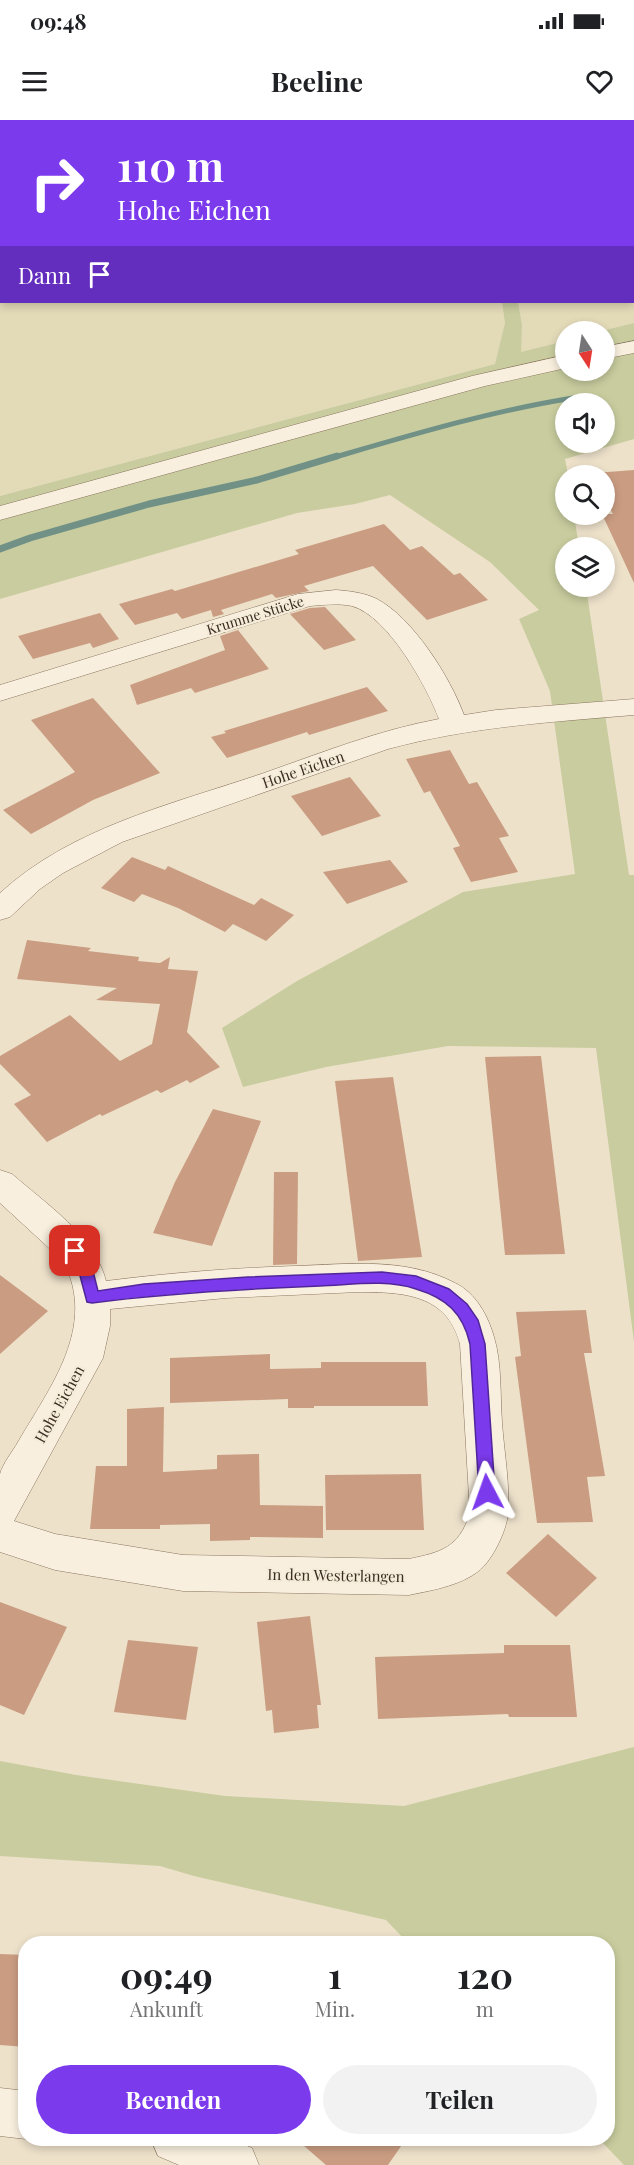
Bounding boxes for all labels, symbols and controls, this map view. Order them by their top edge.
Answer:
text: 09:48 [30,6,87,36]
text: Beeline [271,63,363,99]
icon: menu [18,65,51,98]
icon: heart [583,65,616,98]
text: 110 m [117,137,224,193]
icon: right [18,144,96,222]
text: Hohe Eichen [117,191,271,227]
icon: arrive [83,258,116,291]
text: Dann [18,260,71,290]
north arrow [555,321,615,381]
map controls [555,321,615,597]
button: sound [555,393,615,453]
button: search [555,465,615,525]
button: layers [555,537,615,597]
street label: Krumme Stücke [204,591,306,639]
street label: Hohe Eichen [259,746,347,792]
pin [49,1225,100,1276]
icon: arrive [58,1234,91,1267]
street label: Hohe Eichen [30,1362,88,1446]
position arrow [455,1460,519,1524]
street label: In den Westerlangen [267,1564,405,1586]
text: 09:49 [120,1950,213,1998]
text: 1 [328,1950,342,1998]
text: 120 [457,1950,513,1998]
text: Ankunft [130,1995,203,2022]
text: Min. [315,1995,355,2022]
text: m [476,1995,494,2022]
button: Beenden [36,2065,311,2134]
button: Teilen [323,2065,597,2134]

